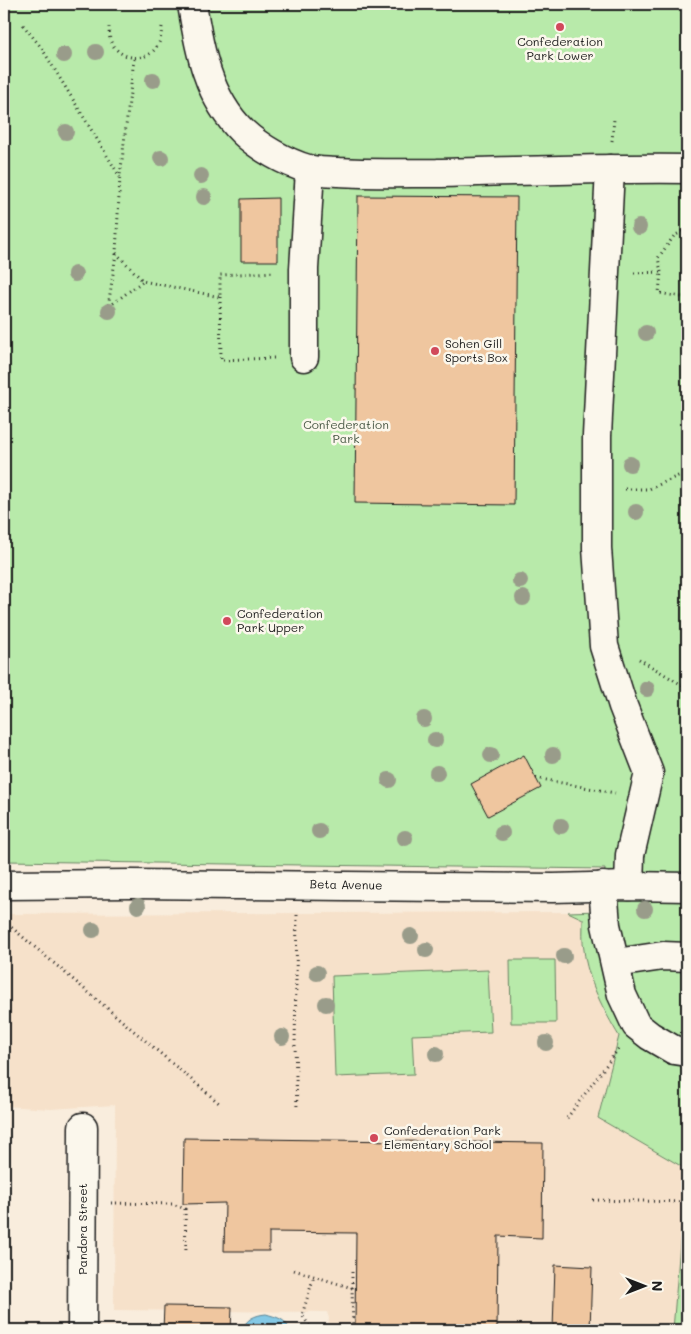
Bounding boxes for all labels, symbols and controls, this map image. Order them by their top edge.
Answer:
marker: Confederation Park Lower [554,21,566,33]
place label: Confederation Park Lower [517,33,603,63]
place label: Sohen Gill Sports Box [445,335,508,365]
marker: Sohen Gill Sports Box [429,345,441,357]
park label: Confederation Park [303,416,389,446]
place label: Confederation Park Upper [237,605,323,635]
marker: Confederation Park Upper [221,615,233,627]
street label: Beta Avenue [309,875,383,893]
place label: Confederation Park Elementary School [384,1122,501,1152]
marker: Confederation Park Elementary School [368,1132,380,1144]
street label: Pandora Street [74,1183,90,1275]
north arrow [618,1262,668,1312]
text: N [648,1281,667,1291]

